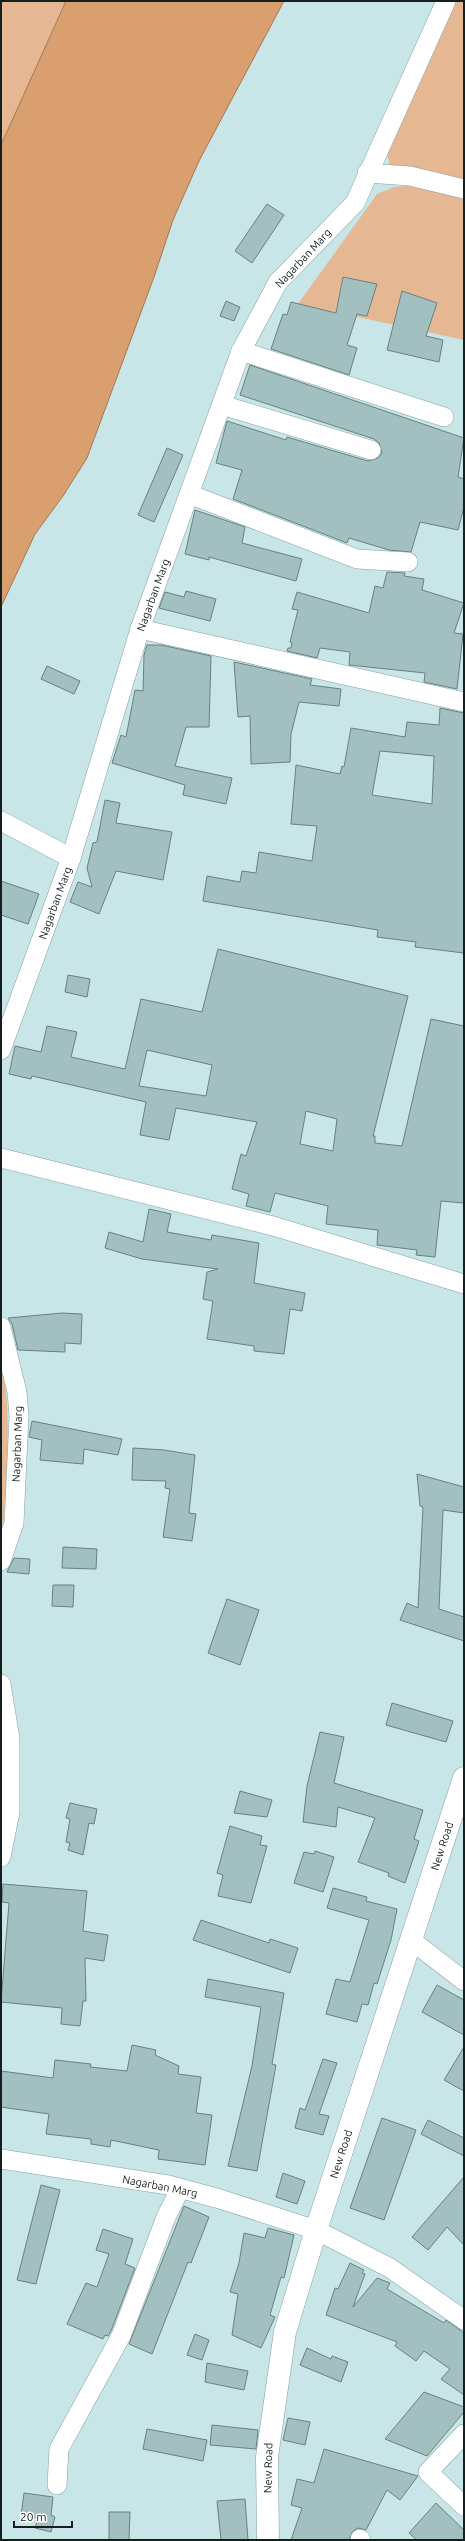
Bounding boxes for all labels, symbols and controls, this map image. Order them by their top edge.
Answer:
street label: Nagarban Marg [273,226,333,290]
street label: Nagarban Marg [134,557,172,633]
street label: Nagarban Marg [36,865,74,941]
street label: Nagarban Marg [10,1406,24,1482]
street label: New Road [429,1820,455,1872]
street label: New Road [328,2128,354,2180]
street label: Nagarban Marg [121,2173,199,2199]
street label: New Road [262,2443,274,2493]
scale bar [14,2503,72,2529]
text: 20 m [20,2510,47,2523]

